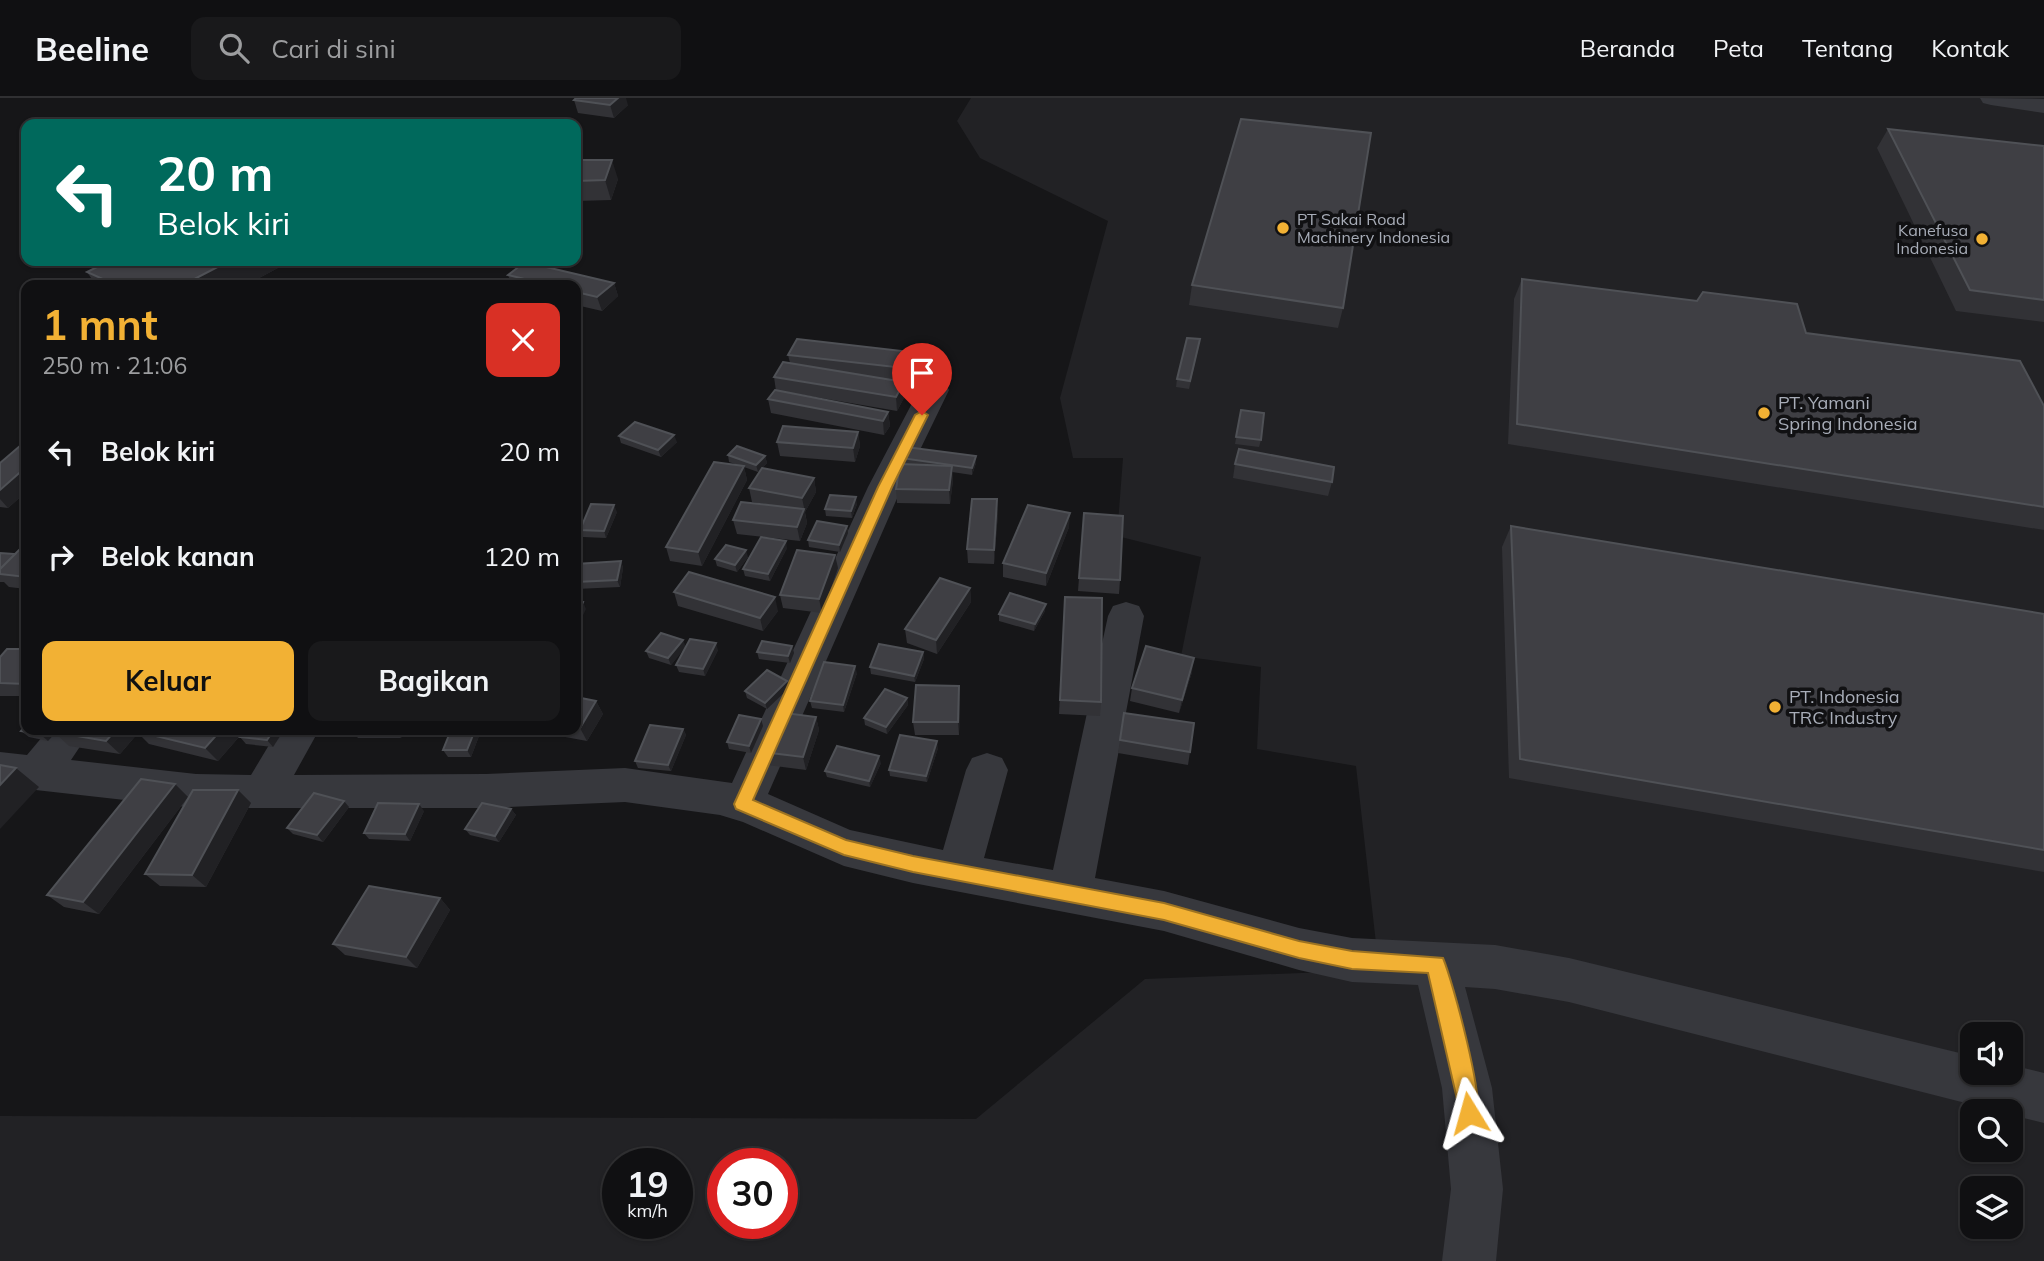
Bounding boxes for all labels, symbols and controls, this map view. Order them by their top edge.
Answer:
search box [191,17,681,80]
text: Beeline [35,28,149,69]
icon: search [215,29,253,67]
text: Cari di sini [271,32,396,65]
text: Beranda [1580,33,1675,63]
text: Peta [1713,33,1764,63]
text: Tentang [1802,33,1893,63]
text: Kontak [1931,33,2009,63]
text: 20 m [157,142,273,203]
icon: left [42,147,133,238]
text: Belok kiri [157,203,290,243]
place label: PT Sakai Road Machinery Indonesia [1297,209,1450,247]
marker: PT Sakai Road Machinery Indonesia [1275,220,1291,236]
place label: Kanefusa Indonesia [1896,220,1968,258]
marker: Kanefusa Indonesia [1974,231,1990,247]
text: 1 mnt [42,298,158,351]
button: close [486,303,560,377]
pin [892,343,952,415]
text: 250 m · 21:06 [42,351,187,380]
icon: arrive [903,354,941,392]
place label: PT. Yamani Spring Indonesia [1778,391,1918,435]
marker: PT. Yamani Spring Indonesia [1756,405,1772,421]
icon: left [42,433,80,471]
text: Belok kiri [101,435,215,468]
text: 20 m [499,435,560,468]
icon: right [42,538,80,576]
text: Belok kanan [101,540,255,573]
text: 120 m [484,540,560,573]
button: Keluar [42,641,294,721]
button: Bagikan [308,641,560,721]
place label: PT. Indonesia TRC Industry [1789,685,1900,729]
marker: PT. Indonesia TRC Industry [1767,699,1783,715]
map controls [1960,1022,2023,1239]
button: sound [1960,1022,2023,1085]
position arrow [1432,1076,1506,1150]
button: search [1960,1099,2023,1162]
speed limit sign: 30 [707,1148,798,1239]
text: 19 [626,1162,669,1206]
button: layers [1960,1176,2023,1239]
text: km/h [627,1199,668,1222]

